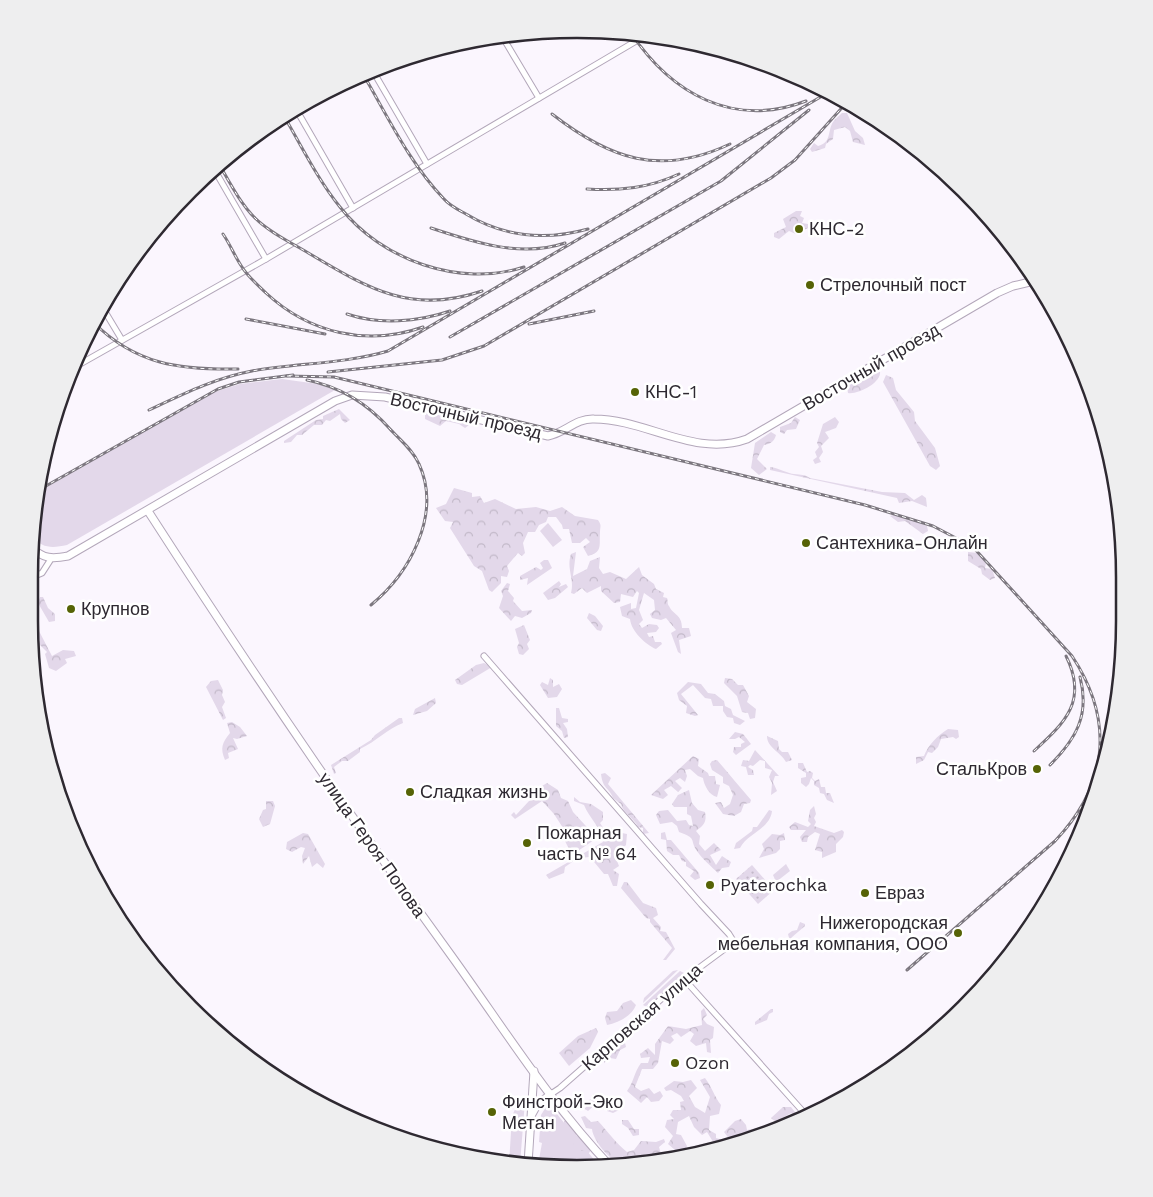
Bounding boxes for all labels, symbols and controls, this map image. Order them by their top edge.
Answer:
place label: КНС-2 [809,218,864,239]
marker: КНС-2 [793,223,805,235]
place label: Стрелочный пост [820,274,966,295]
marker: Стрелочный пост [804,279,816,291]
street label: Восточный проезд [798,319,943,414]
place label: КНС-1 [645,381,697,402]
marker: КНС-1 [629,386,641,398]
street label: Восточный проезд [388,388,544,443]
place label: Сантехника-Онлайн [816,532,988,553]
marker: Сантехника-Онлайн [800,537,812,549]
place label: Крупнов [81,598,150,619]
marker: Крупнов [65,603,77,615]
place label: СтальКров [936,758,1027,779]
marker: СтальКров [1031,763,1043,775]
street label: улица Героя Попова [314,768,431,922]
place label: Сладкая жизнь [420,781,548,802]
marker: Сладкая жизнь [404,786,416,798]
place label: Пожарная часть № 64 [537,822,637,864]
marker: Пожарная часть № 64 [521,837,533,849]
place label: Pyaterochka [720,874,827,895]
marker: Pyaterochka [704,879,716,891]
place label: Евраз [875,882,925,903]
marker: Евраз [859,887,871,899]
place label: Нижегородская мебельная компания, ООО [718,912,948,954]
marker: Нижегородская мебельная компания, ООО [952,927,964,939]
street label: Карповская улица [577,958,707,1074]
place label: Ozon [685,1052,730,1073]
marker: Ozon [669,1057,681,1069]
place label: Финстрой-Эко Метан [502,1091,623,1133]
marker: Финстрой-Эко Метан [486,1106,498,1118]

